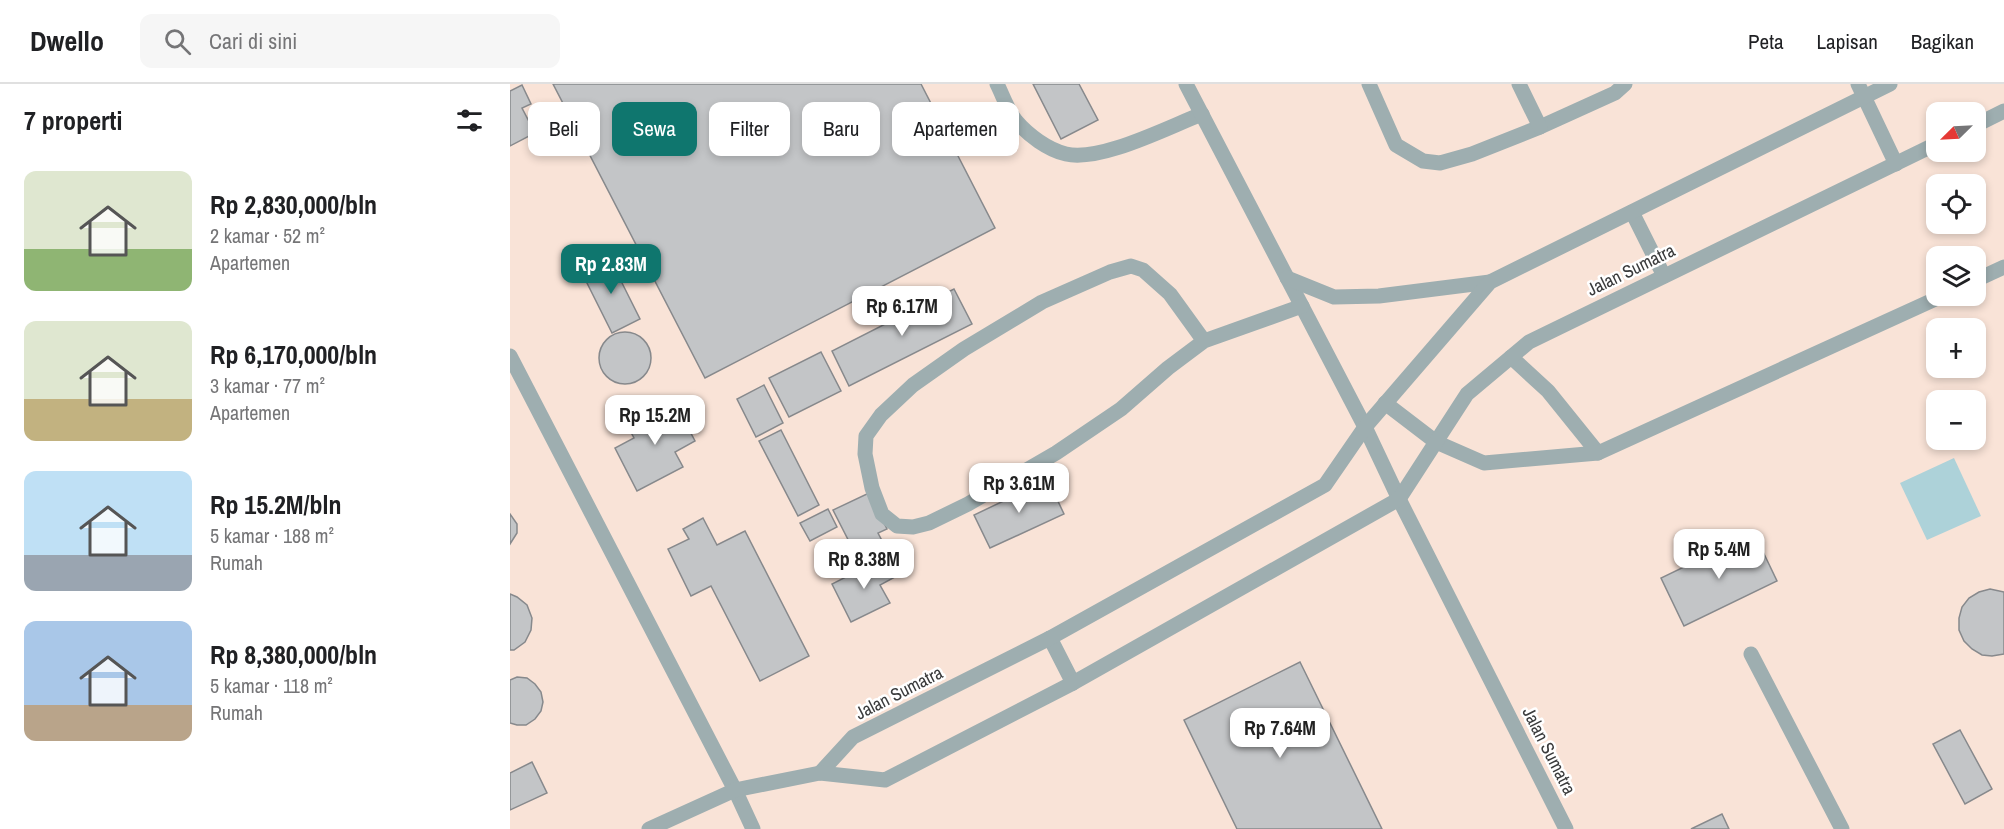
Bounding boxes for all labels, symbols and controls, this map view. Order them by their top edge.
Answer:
search box [140,14,560,68]
text: Dwello [30,22,104,60]
icon: search [161,25,194,58]
text: Cari di sini [209,26,297,56]
text: Peta [1748,27,1784,56]
text: Lapisan [1817,27,1878,56]
text: Bagikan [1911,27,1974,56]
chip: Beli [528,102,600,156]
chip: Sewa [612,102,697,156]
chip: Filter [709,102,790,156]
chip: Baru [802,102,880,156]
chip: Apartemen [892,102,1019,156]
north arrow [1926,102,1986,162]
map controls [1926,102,1986,450]
text: 7 properti [24,103,122,138]
icon: filters [453,104,486,137]
button: locate [1926,174,1986,234]
text: Rp 2,830,000/bln [210,187,377,222]
icon: home [72,195,144,267]
text: 2 kamar · 52 m² [210,222,325,249]
street label: Jalan Sumatra [1583,237,1679,302]
pin: Rp 2.83M [549,244,673,295]
button: layers [1926,246,1986,306]
text: Apartemen [210,249,290,276]
text: Rp 2.83M [575,250,647,277]
pin: Rp 6.17M [840,286,964,337]
text: Rp 6.17M [866,292,938,319]
button: + [1926,318,1986,378]
text: Rp 6,170,000/bln [210,337,377,372]
icon: home [72,345,144,417]
text: 3 kamar · 77 m² [210,372,325,399]
button: − [1926,390,1986,450]
pin: Rp 15.2M [593,395,717,446]
text: Apartemen [210,399,290,426]
text: Rp 15.2M [619,401,691,428]
pin: Rp 3.61M [957,463,1081,514]
text: Rp 3.61M [983,469,1055,496]
text: Rp 15.2M/bln [210,487,342,522]
icon: home [72,495,144,567]
text: 5 kamar · 188 m² [210,522,334,549]
pin: Rp 5.4M [1664,529,1774,580]
text: Rp 5.4M [1688,535,1750,562]
pin: Rp 8.38M [802,539,926,590]
text: Rp 8.38M [828,545,900,572]
text: Rumah [210,549,263,576]
text: Rp 8,380,000/bln [210,637,377,672]
icon: home [72,645,144,717]
street label: Jalan Sumatra [851,660,947,725]
text: 5 kamar · 118 m² [210,672,333,699]
text: Rumah [210,699,263,726]
street label: Jalan Sumatra [1517,703,1582,799]
pin: Rp 7.64M [1218,708,1342,759]
text: Rp 7.64M [1244,714,1316,741]

